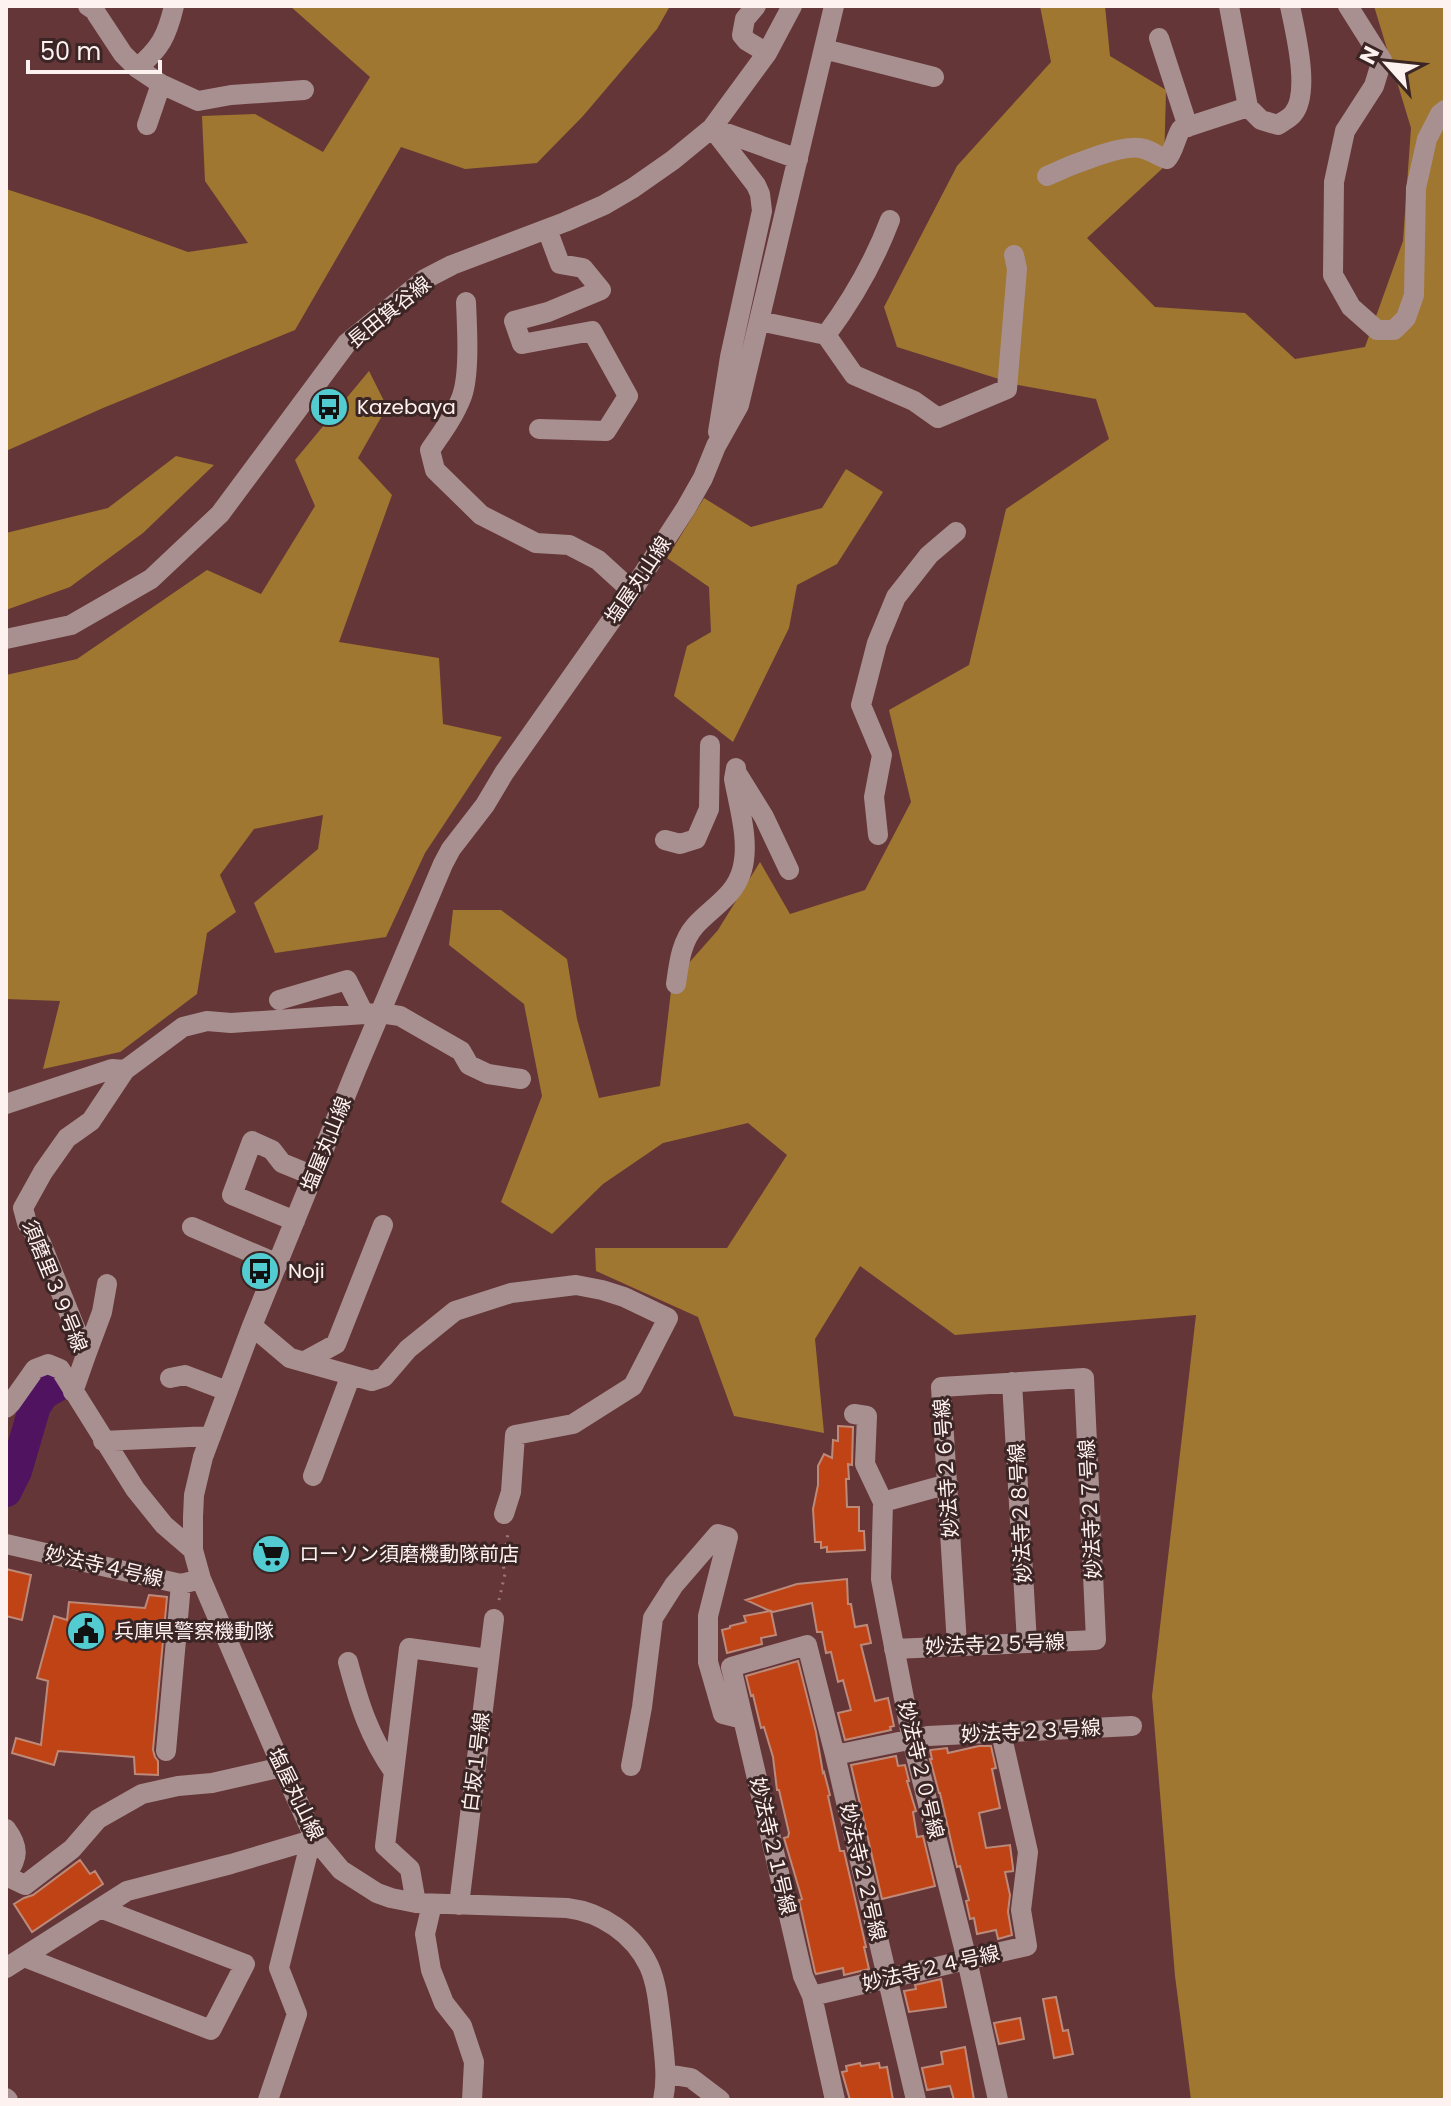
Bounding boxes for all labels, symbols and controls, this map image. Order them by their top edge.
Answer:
scale bar [28,24,160,74]
north arrow [1347,24,1427,104]
text: 50 m [40,35,101,68]
text: N [1352,41,1387,70]
street label: 長田箕谷線 [341,270,437,354]
bus stop icon: Kazebaya [308,386,350,428]
place label: Kazebaya [357,393,456,421]
street label: 塩屋丸山線 [598,531,678,629]
street label: 塩屋丸山線 [294,1092,358,1196]
street label: 須磨里３９号線 [16,1216,94,1356]
bus stop icon: Noji [239,1250,281,1292]
place label: Noji [288,1257,325,1285]
street label: 妙法寺２６号線 [927,1397,965,1539]
street label: 妙法寺２７号線 [1072,1438,1108,1580]
street label: 妙法寺２８号線 [1002,1442,1038,1584]
supermarket icon: ローソン須磨機動隊前店 [250,1533,292,1575]
street label: 妙法寺４号線 [42,1539,166,1593]
place label: ローソン須磨機動隊前店 [299,1540,519,1568]
public building icon: 兵庫県警察機動隊 [65,1610,107,1652]
place label: 兵庫県警察機動隊 [114,1617,274,1645]
street label: 妙法寺２５号線 [925,1628,1065,1660]
street label: 妙法寺２０号線 [892,1699,950,1841]
street label: 白坂１号線 [456,1711,496,1813]
street label: 妙法寺２３号線 [960,1713,1102,1749]
street label: 塩屋丸山線 [261,1743,331,1845]
street label: 妙法寺２１号線 [744,1775,802,1917]
street label: 妙法寺２２号線 [834,1801,892,1943]
street label: 妙法寺２４号線 [860,1939,1002,1997]

